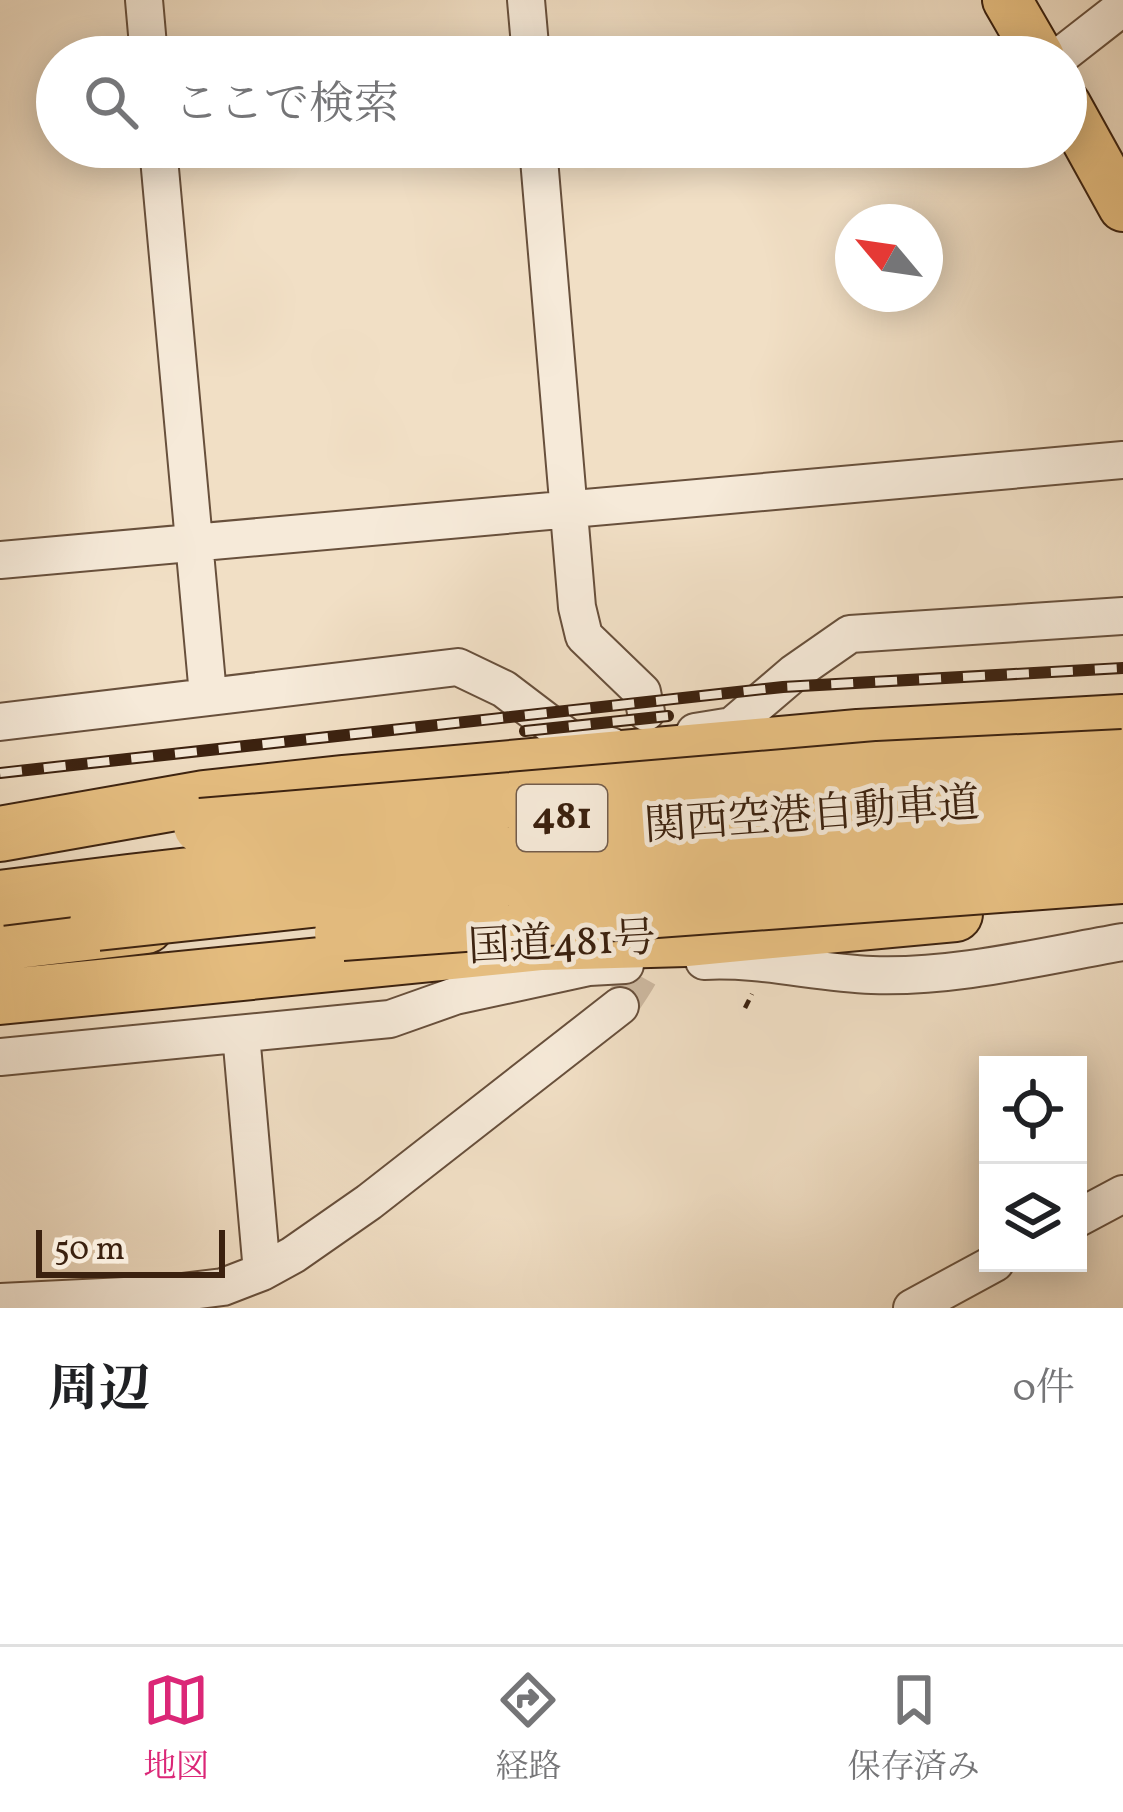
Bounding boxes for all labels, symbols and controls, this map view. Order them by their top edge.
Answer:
search box [36,36,1087,168]
icon: search [78,69,144,135]
text: ここで検索 [174,75,399,138]
north arrow [835,204,943,312]
street label: 関西空港自動車道 [642,776,982,858]
road number: 481 [517,785,607,851]
street label: 国道481号 [467,911,657,979]
map controls [979,1056,1087,1272]
button: locate [979,1056,1087,1164]
button: layers [979,1164,1087,1272]
scale bar [36,1224,225,1277]
text: 50 m [54,1228,125,1274]
text: 周辺 [48,1356,150,1427]
text: 0件 [1013,1363,1075,1417]
tab: 地図 [143,1667,209,1792]
tab: 経路 [495,1667,561,1792]
tab: 保存済み [848,1667,980,1792]

